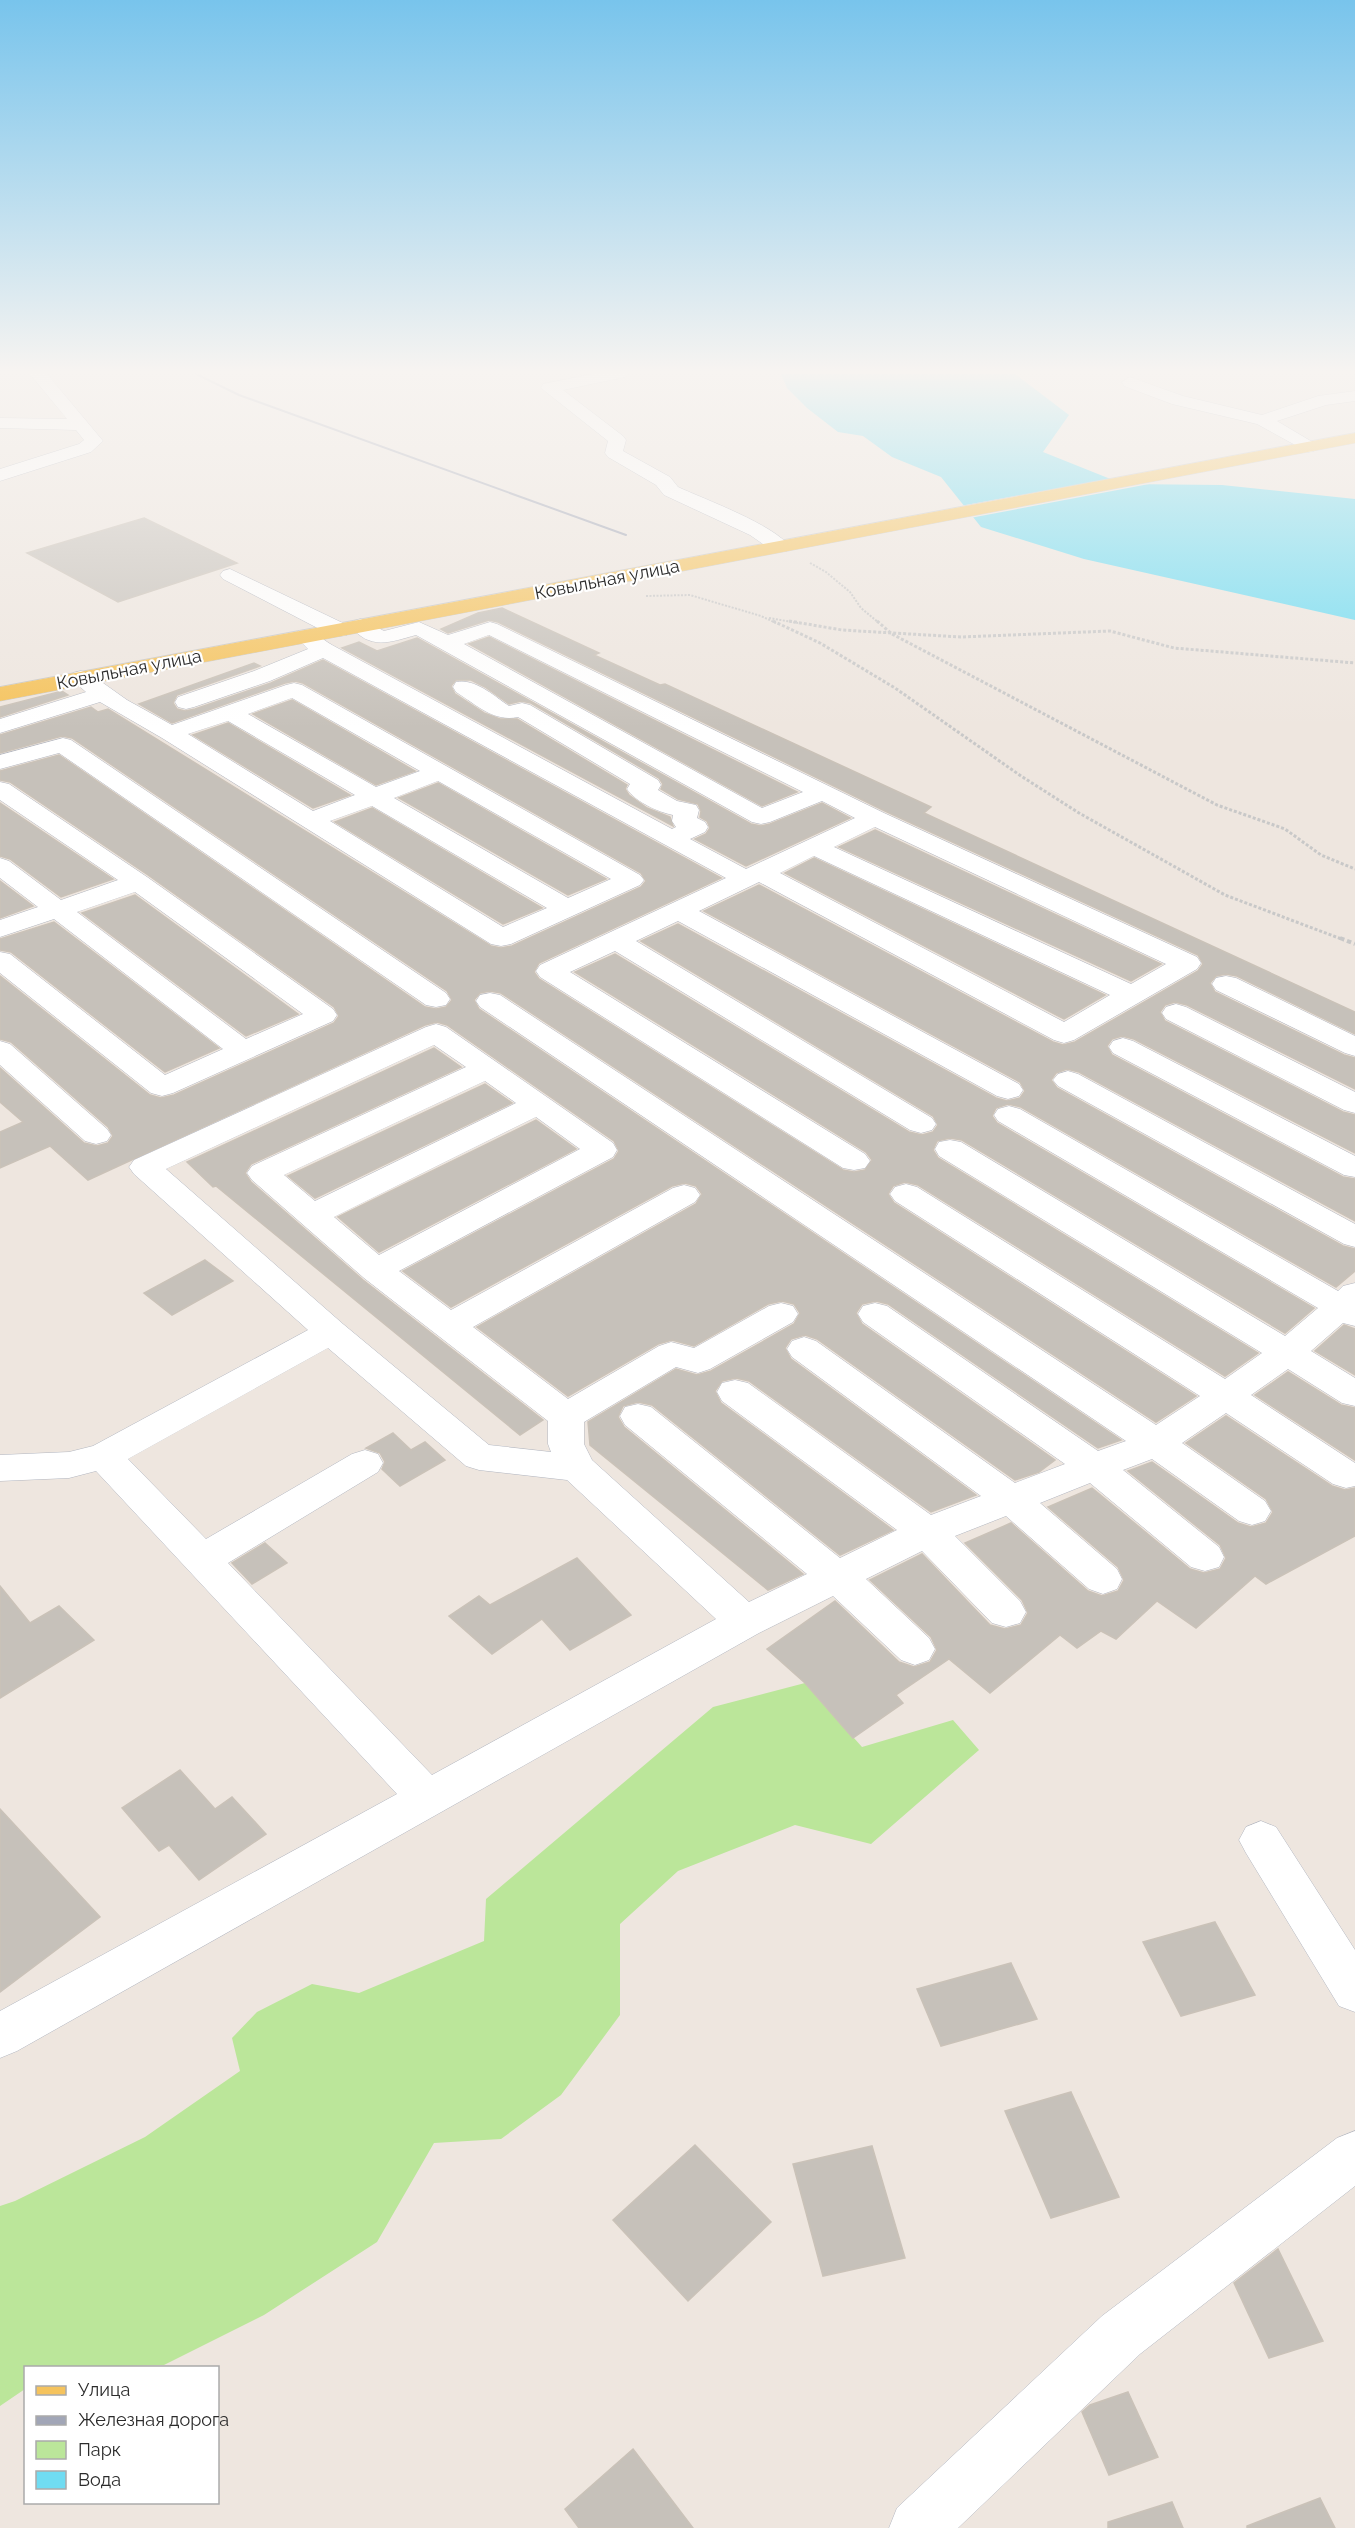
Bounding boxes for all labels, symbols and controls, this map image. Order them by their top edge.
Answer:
street label: Ковыльная улица [533,555,681,603]
street label: Ковыльная улица [55,645,203,693]
legend [24,2366,219,2504]
text: Улица [78,2379,130,2400]
text: Железная дорога [78,2409,229,2430]
text: Парк [78,2439,121,2460]
text: Вода [78,2469,121,2490]

